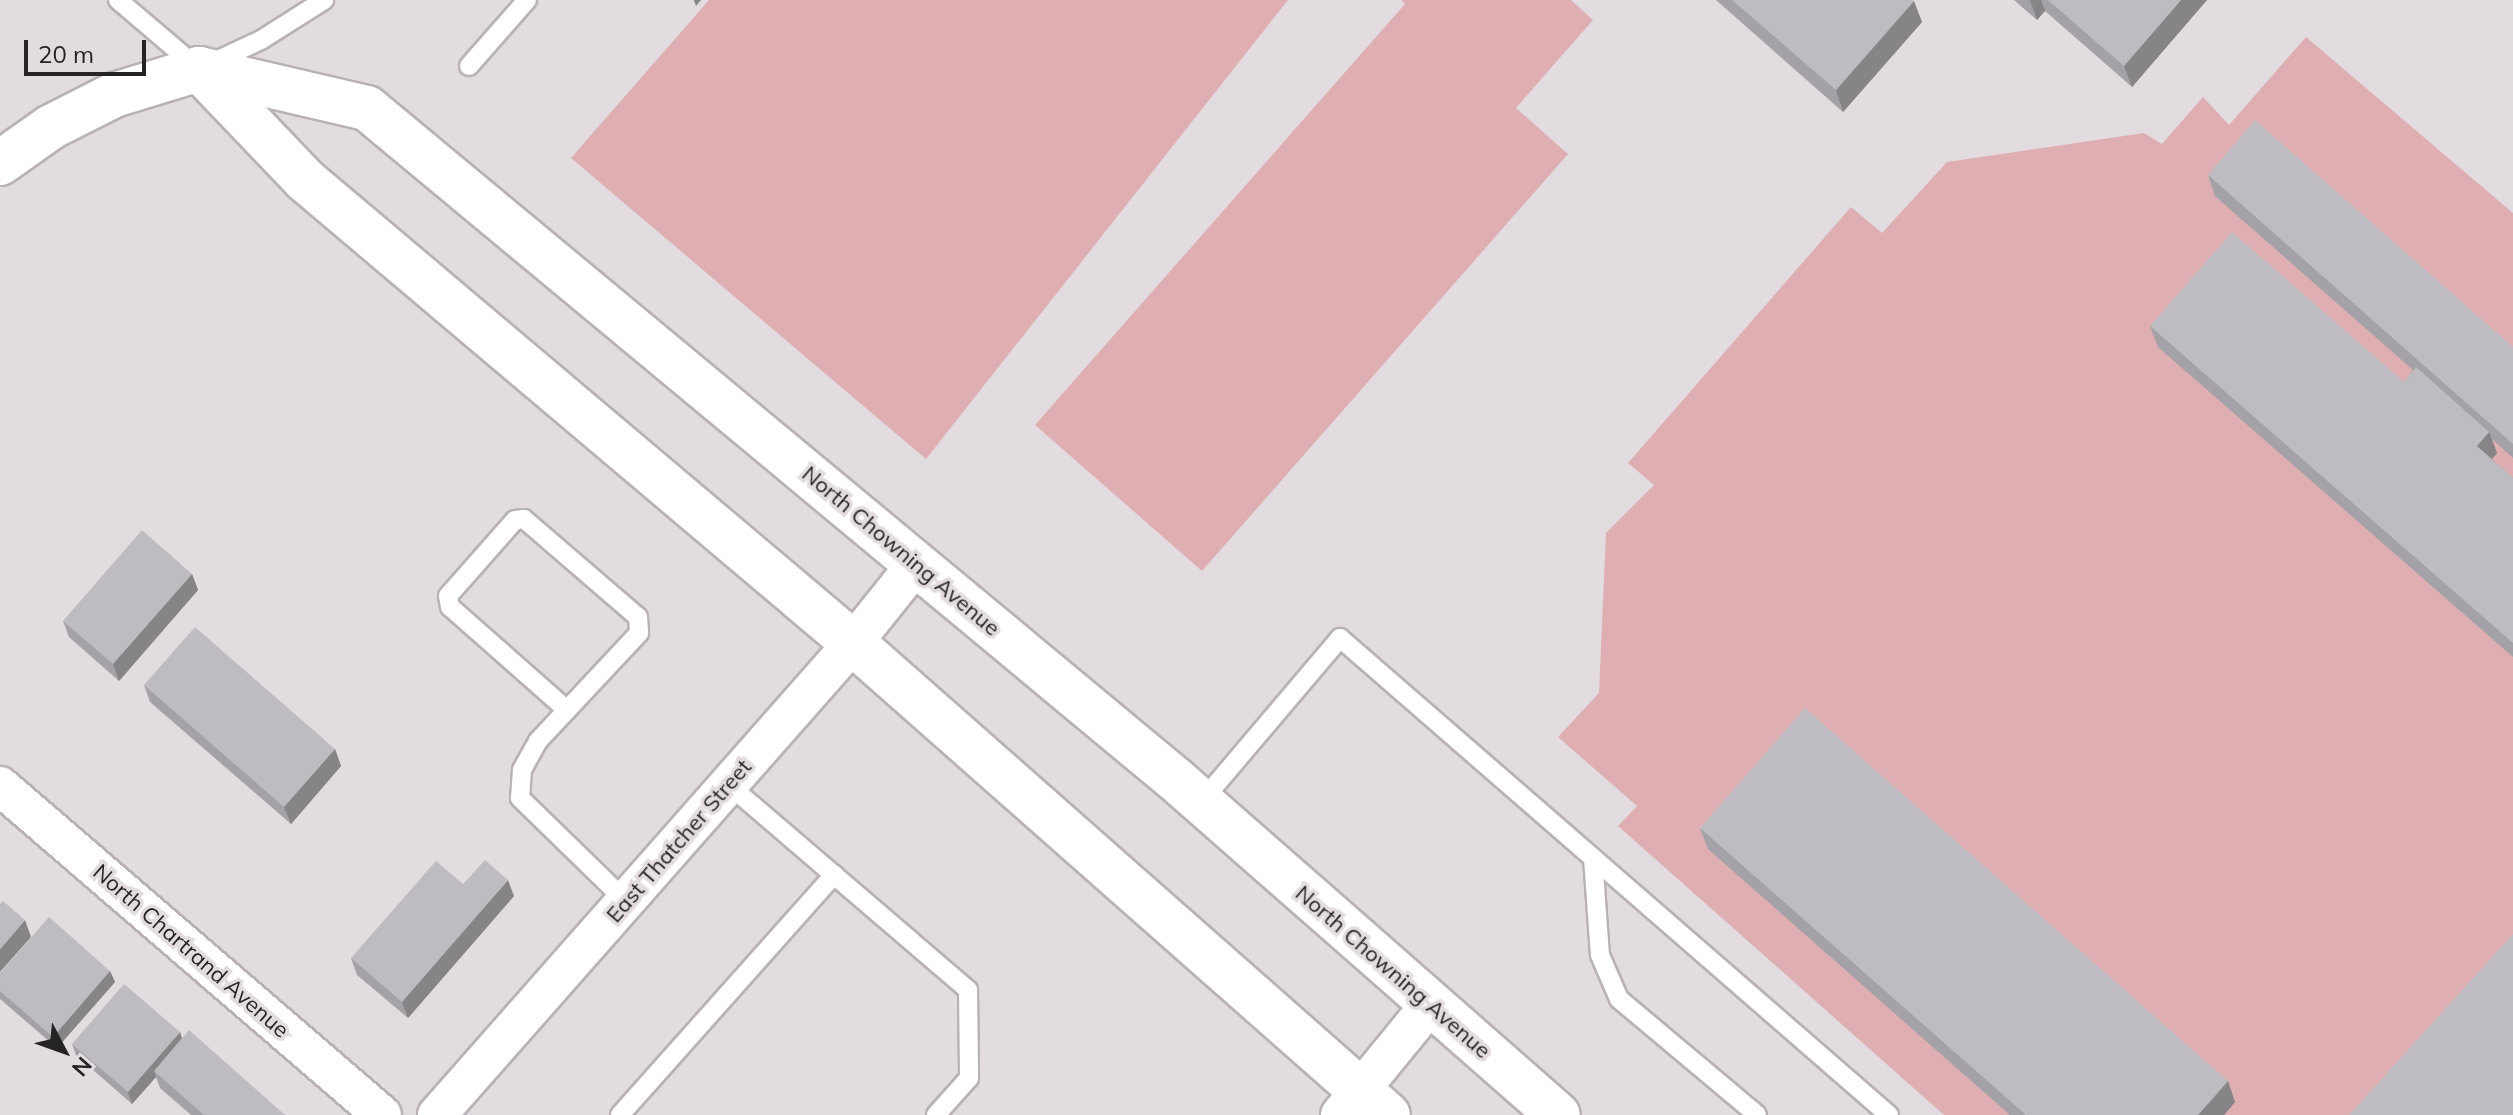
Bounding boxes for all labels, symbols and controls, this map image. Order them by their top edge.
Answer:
scale bar [28,24,150,74]
text: 20 m [38,39,94,69]
street label: North Chowning Avenue [797,461,1005,641]
street label: East Thatcher Street [601,754,757,928]
street label: North Chartrand Avenue [88,859,294,1043]
street label: North Chowning Avenue [1290,880,1496,1064]
north arrow [24,1011,104,1091]
text: N [66,1051,98,1082]

